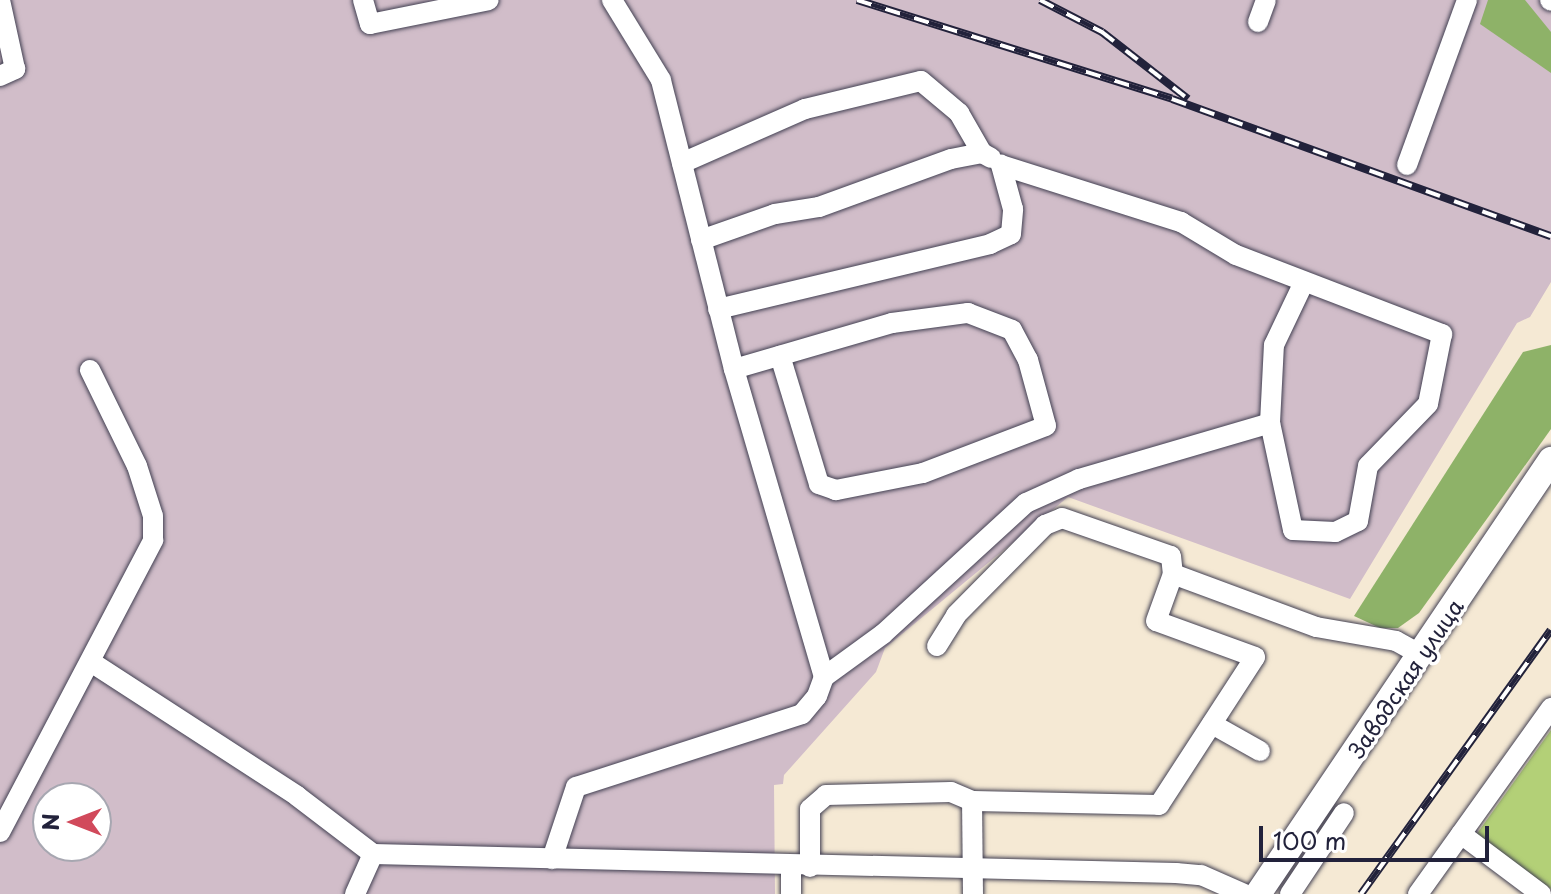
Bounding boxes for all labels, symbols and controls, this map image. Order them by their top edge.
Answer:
street label: Заводская улица [1342,593,1468,763]
north arrow [32,782,112,862]
scale bar [1263,810,1493,860]
text: N [33,813,66,831]
text: 100 m [1273,822,1346,858]

